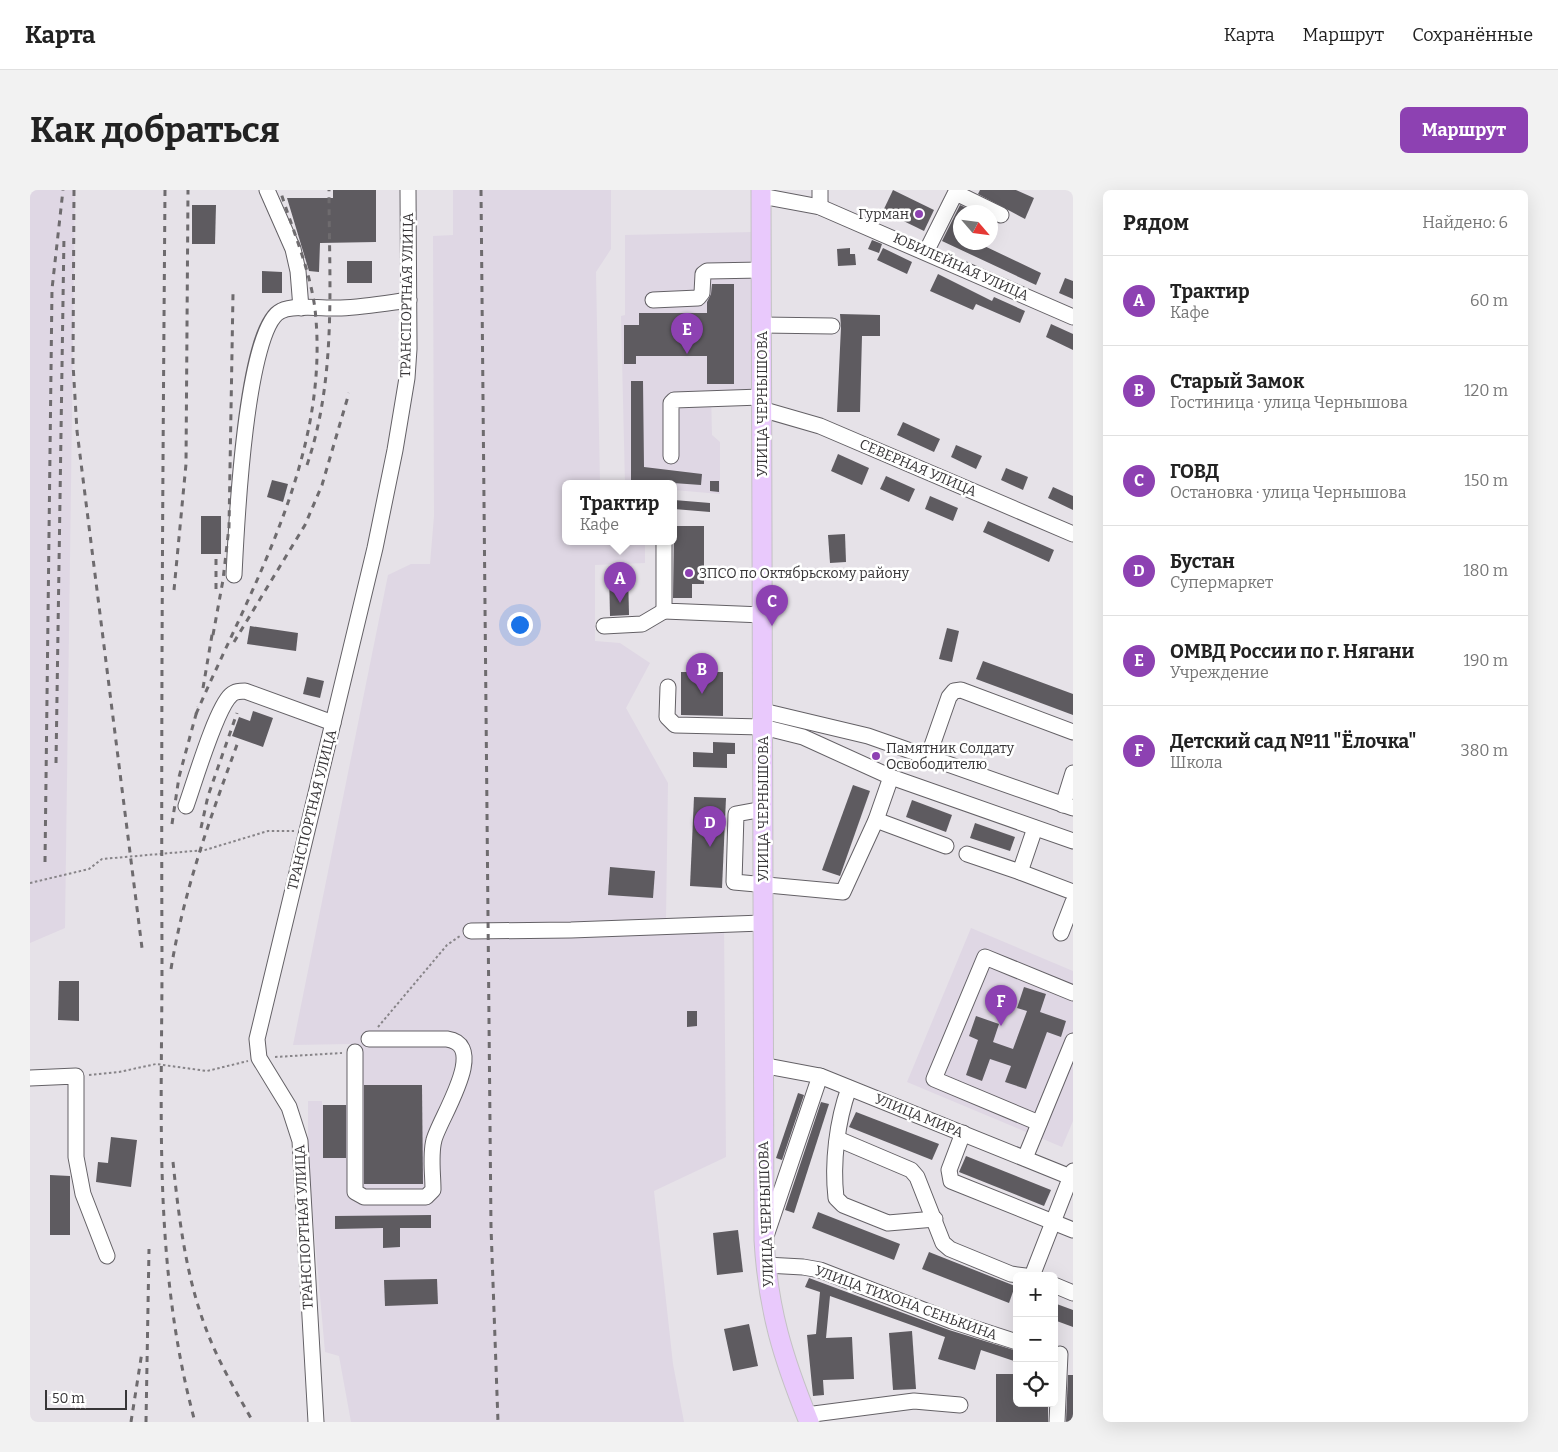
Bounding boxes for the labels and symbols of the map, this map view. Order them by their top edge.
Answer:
north arrow [953,205,998,250]
place label: Гурман [858,206,909,223]
marker: Гурман [913,208,925,220]
street label: ТРАНСПОРТНАЯ УЛИЦА [397,212,417,378]
street label: ЮБИЛЕЙНАЯ УЛИЦА [891,229,1032,305]
pin: E [671,313,703,354]
street label: УЛИЦА ЧЕРНЫШОВА [754,331,771,477]
street label: СЕВЕРНАЯ УЛИЦА [857,436,979,500]
pin: A [604,562,636,603]
place label: ЗПСО по Октябрьскому району [699,565,910,582]
marker: ЗПСО по Октябрьскому району [683,567,695,579]
pin: C [756,585,788,626]
your location [507,612,533,638]
pin: B [686,653,718,694]
street label: ТРАНСПОРТНАЯ УЛИЦА [284,728,340,892]
street label: УЛИЦА ЧЕРНЫШОВА [755,736,772,882]
place label: Памятник Солдату Освободителю [886,740,1015,773]
marker: Памятник Солдату Освободителю [870,750,882,762]
pin: D [694,806,726,847]
pin: F [985,985,1017,1026]
street label: УЛИЦА МИРА [872,1090,966,1142]
street label: УЛИЦА ЧЕРНЫШОВА [755,1141,777,1287]
street label: ТРАНСПОРТНАЯ УЛИЦА [291,1144,317,1310]
street label: УЛИЦА ТИХОНА СЕНЬКИНА [812,1262,1000,1344]
scale bar [45,1387,128,1410]

